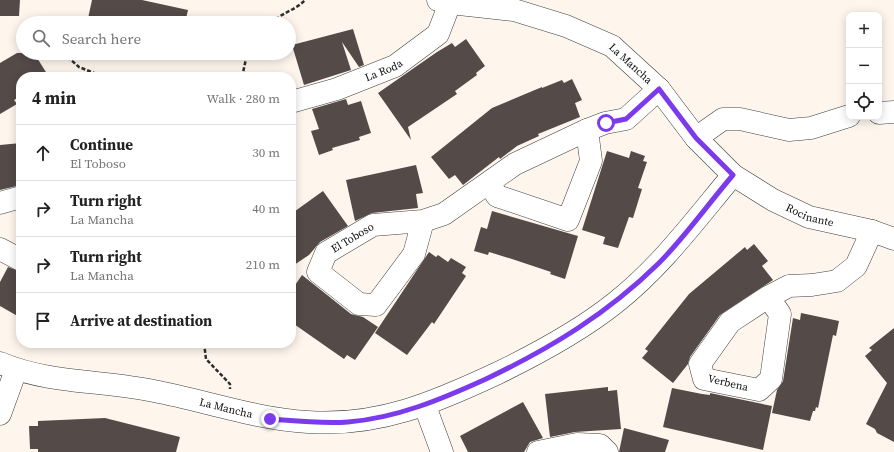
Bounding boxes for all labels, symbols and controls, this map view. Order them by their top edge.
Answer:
map controls [846,12,882,120]
button: + [846,12,882,48]
search box [16,16,296,60]
icon: search [30,27,52,49]
text: Search here [62,28,141,49]
street label: La Mancha [606,40,656,87]
button: − [846,48,882,84]
street label: La Roda [362,55,406,85]
button: locate [846,84,882,120]
text: 4 min [32,86,76,110]
text: Walk · 280 m [207,90,280,107]
route start [597,114,615,132]
text: Continue [70,134,133,155]
icon: ahead [32,142,54,164]
text: 30 m [252,144,280,161]
text: El Toboso [70,155,126,172]
text: Turn right [70,190,142,211]
icon: right [32,198,54,220]
text: 40 m [252,200,280,217]
street label: Rocinante [784,200,836,230]
text: La Mancha [70,211,134,228]
street label: El Toboso [328,219,376,256]
text: Turn right [70,246,142,267]
icon: right [32,254,54,276]
text: 210 m [246,256,280,273]
text: La Mancha [70,267,134,284]
icon: arrive [32,310,54,332]
text: Arrive at destination [70,310,212,331]
street label: Verbena [706,371,750,395]
street label: La Mancha [198,394,254,421]
route end [261,410,279,428]

